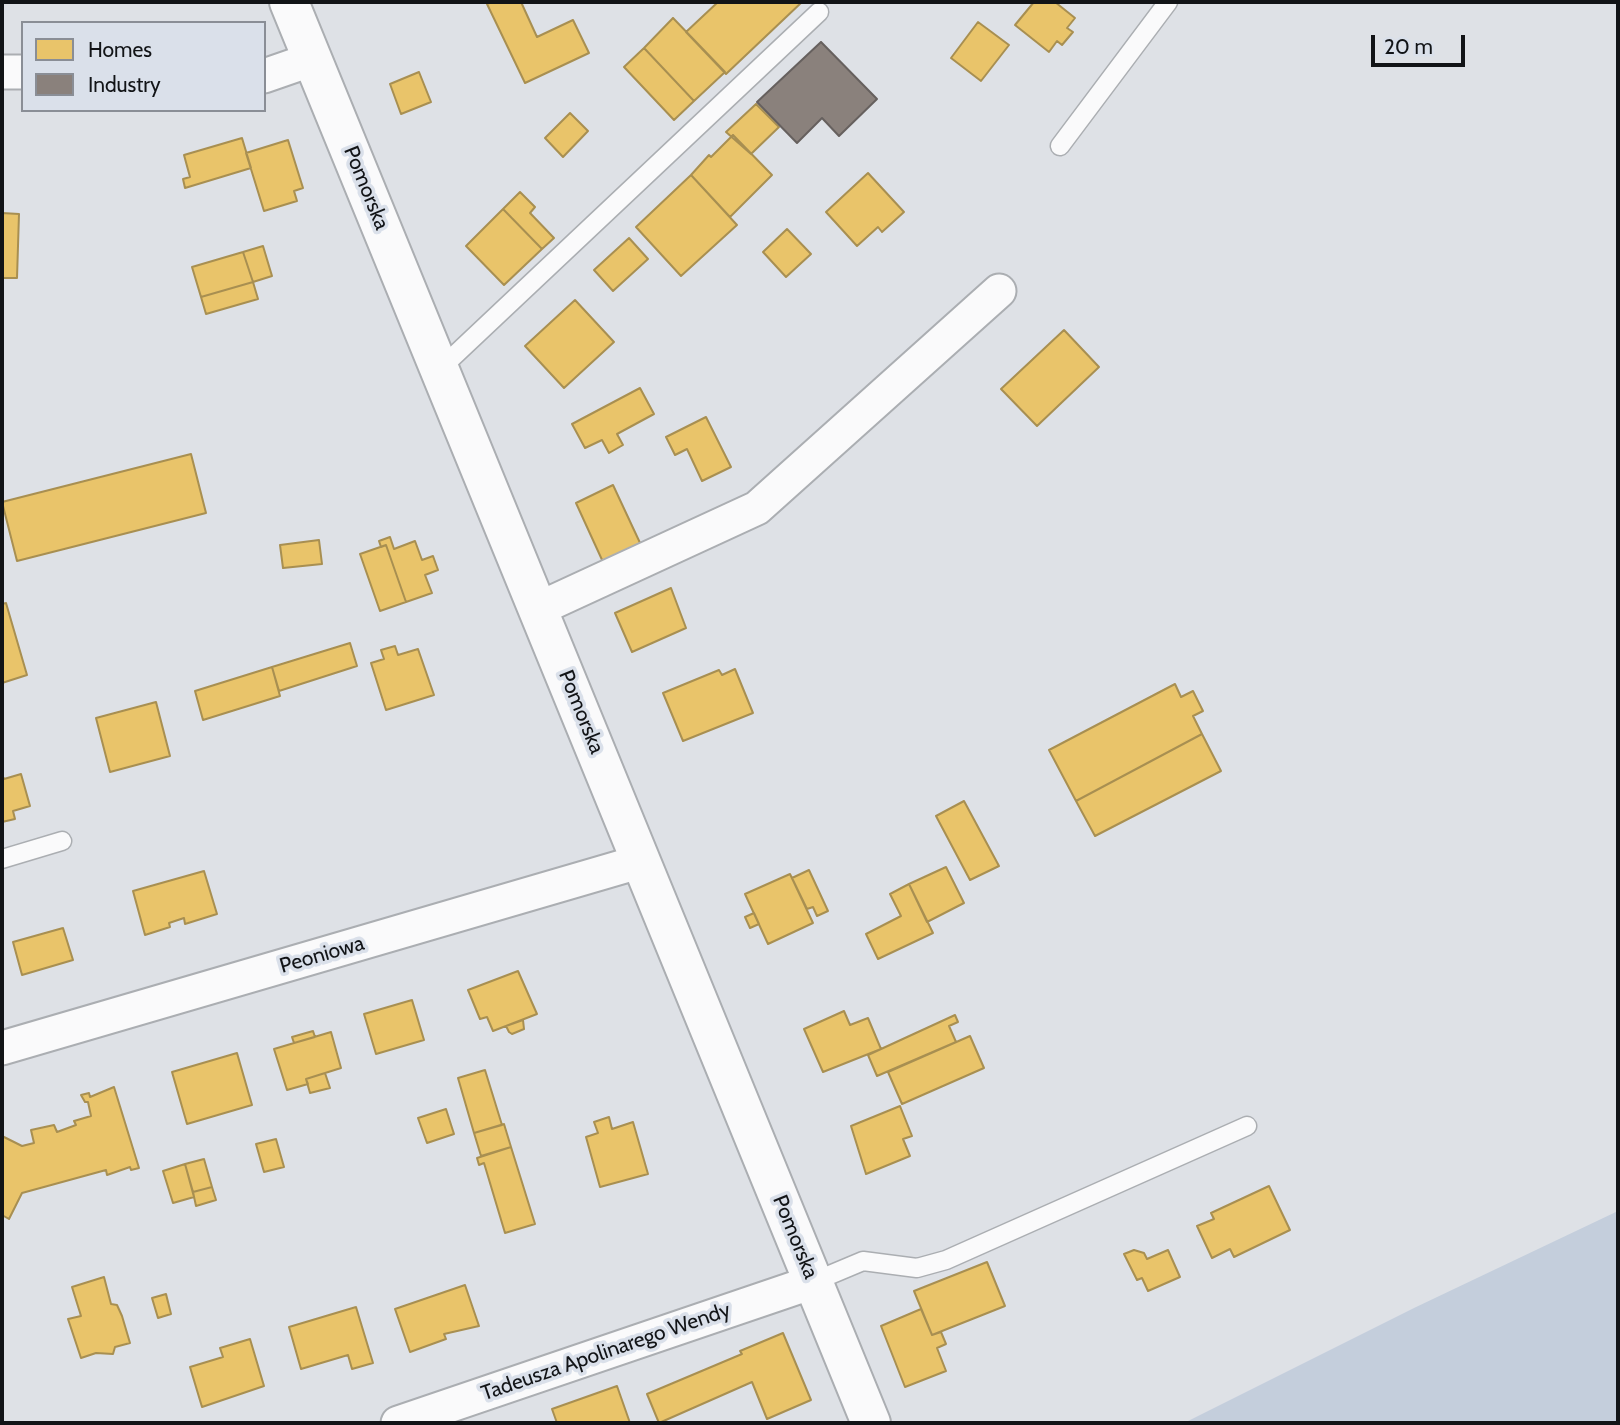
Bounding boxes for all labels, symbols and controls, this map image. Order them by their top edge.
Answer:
legend [21,21,266,112]
scale bar [1375,21,1470,65]
text: 20 m [1384,34,1433,59]
text: Homes [88,37,152,62]
text: Industry [88,72,161,97]
street label: Pomorska [338,142,394,234]
street label: Pomorska [553,666,609,758]
street label: Peoniowa [277,931,367,979]
street label: Pomorska [767,1191,823,1283]
street label: Tadeusza Apolinarego Wendy [478,1297,734,1407]

